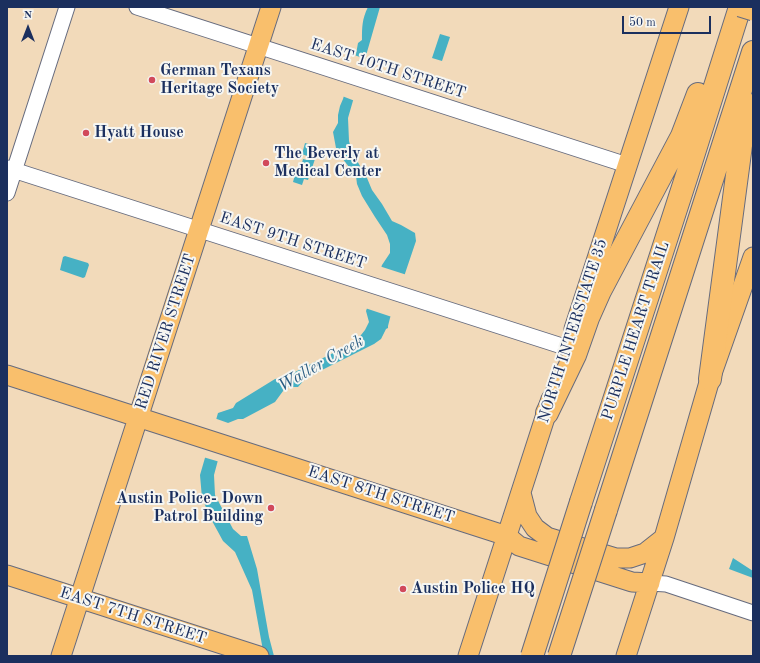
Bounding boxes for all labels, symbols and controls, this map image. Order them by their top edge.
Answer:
north arrow [8,8,48,48]
scale bar [624,8,713,34]
text: N [24,10,32,21]
text: 50 m [629,17,656,29]
street label: EAST 10TH STREET [308,35,468,103]
place label: German Texans Heritage Society [160,61,279,99]
marker: German Texans Heritage Society [147,75,157,85]
place label: Hyatt House [94,123,184,143]
marker: Hyatt House [81,128,91,138]
place label: The Beverly at Medical Center [274,144,381,182]
marker: The Beverly at Medical Center [261,158,271,168]
street label: EAST 9TH STREET [217,208,369,274]
street label: NORTH INTERSTATE 35 [534,237,612,425]
street label: PURPLE HEART TRAIL [598,239,674,423]
street label: RED RIVER STREET [132,252,200,412]
water label: Waller Creek [274,331,368,397]
street label: EAST 8TH STREET [305,462,457,528]
place label: Austin Police- Down Patrol Building [116,489,263,527]
marker: Austin Police- Down Patrol Building [266,503,276,513]
place label: Austin Police HQ [411,579,535,599]
street label: EAST 7TH STREET [57,583,209,649]
marker: Austin Police HQ [398,584,408,594]

